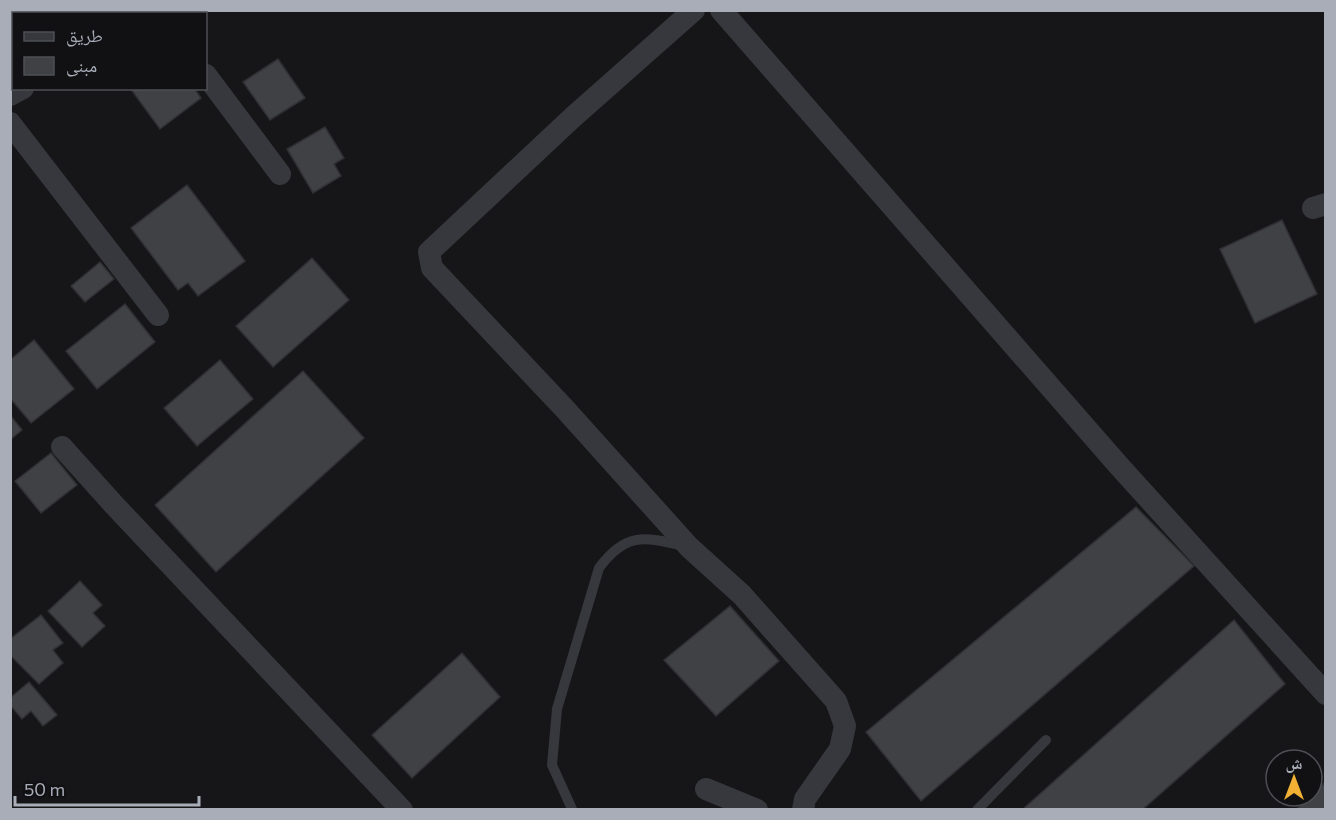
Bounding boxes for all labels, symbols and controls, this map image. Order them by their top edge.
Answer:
legend [12,12,207,90]
text: طريق [66,24,103,47]
text: مبنى [66,54,97,77]
north arrow [1264,748,1324,808]
text: ش [1286,753,1303,773]
scale bar [15,769,200,807]
text: 50 m [24,778,65,800]

